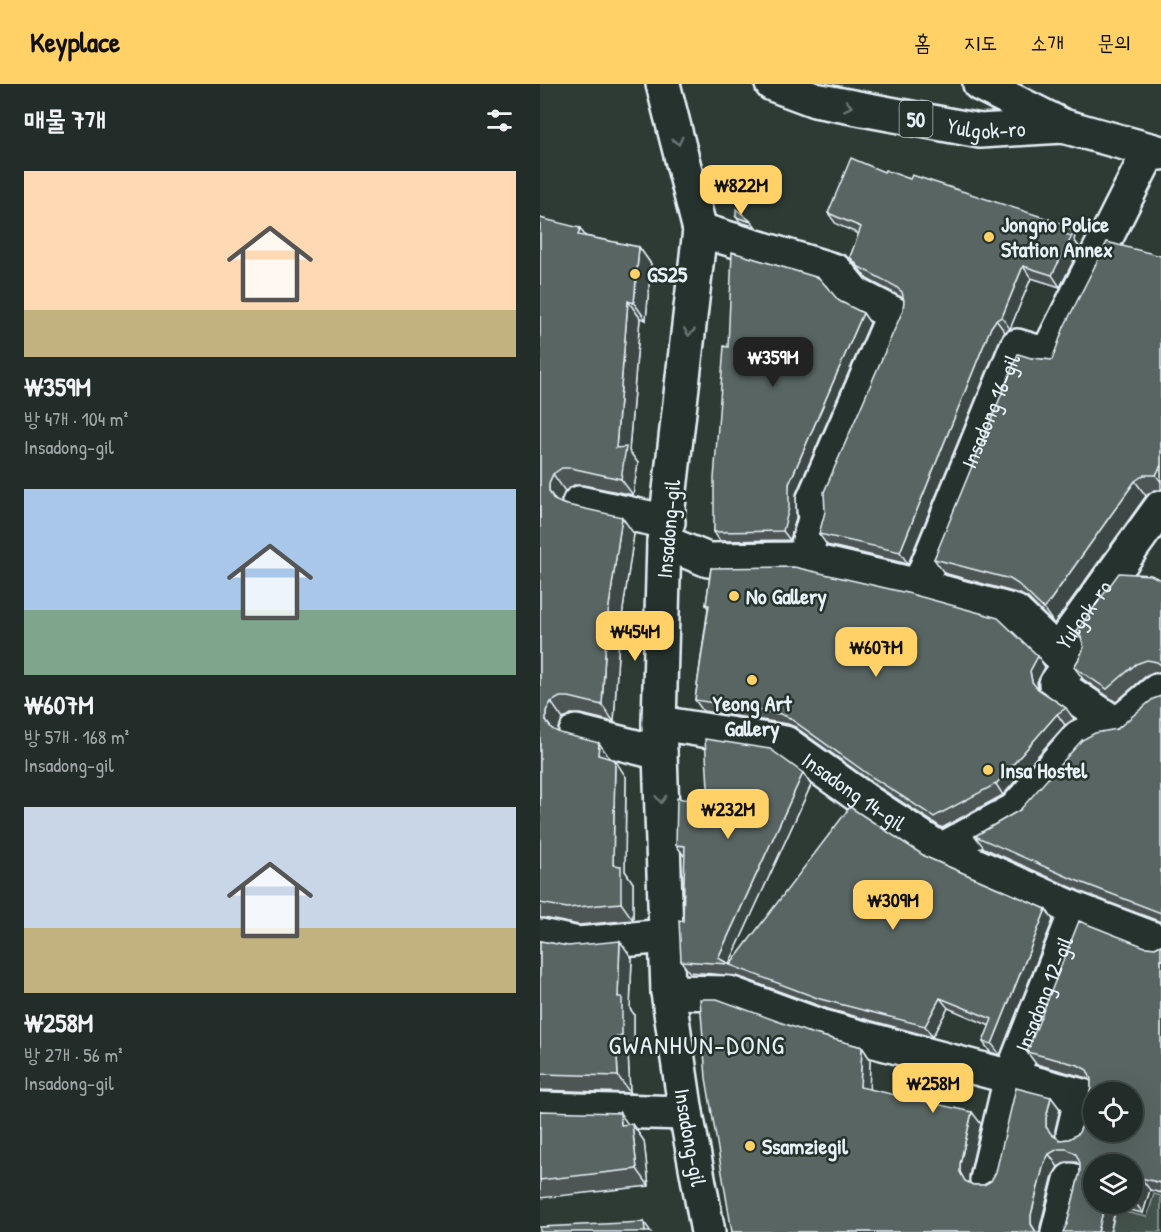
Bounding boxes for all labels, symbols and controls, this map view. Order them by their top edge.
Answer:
text: Keyplace [30,23,120,61]
text: 홈 [914,28,931,57]
text: 지도 [964,28,997,57]
text: 소개 [1030,28,1064,57]
text: 문의 [1097,28,1131,57]
one-way arrow [842,99,852,112]
road number: 50 [900,101,932,137]
text: 매물 7개 [24,102,106,137]
icon: filters [483,104,516,137]
street label: Yulgok-ro [945,110,1026,146]
one-way arrow [670,136,683,146]
pin: ₩822M [699,165,783,216]
text: ₩822M [714,171,768,198]
place label: Jongno Police Station Annex [1001,209,1113,264]
icon: home [216,210,324,318]
marker: Jongno Police Station Annex [982,230,996,244]
place label: GS25 [647,259,688,289]
marker: GS25 [628,267,642,281]
one-way arrow [683,328,696,337]
pin: ₩359M [731,337,815,388]
text: ₩359M [747,343,799,370]
street label: Insadong 16-gil [954,349,1027,473]
text: ₩359M [24,369,91,404]
text: 방 4개 · 104 m² [24,405,128,432]
text: Insadong-gil [24,433,114,460]
street label: Insadong-gil [649,478,687,580]
icon: home [216,528,324,636]
street label: Yulgok-ro [1049,574,1119,655]
place label: No Gallery [746,581,828,612]
marker: No Gallery [727,589,741,603]
pin: ₩454M [593,611,677,662]
text: ₩454M [610,617,660,644]
pin: ₩607M [834,627,918,678]
text: ₩607M [849,633,903,660]
marker: Yeong Art Gallery [745,673,759,687]
text: ₩607M [24,687,94,722]
place label: Yeong Art Gallery [713,688,793,744]
text: 방 5개 · 168 m² [24,723,129,750]
street label: Insadong 14-gil [796,745,912,838]
text: Insadong-gil [24,751,114,778]
place label: Insa Hostel [1000,755,1088,785]
marker: Insa Hostel [981,763,995,777]
pin: ₩232M [686,789,770,840]
one-way arrow [655,794,668,803]
text: ₩232M [701,795,755,822]
icon: home [216,846,324,954]
pin: ₩309M [851,880,935,931]
text: ₩309M [867,886,919,913]
street label: Insadong 12-gil [1007,931,1080,1056]
text: ₩258M [24,1005,93,1040]
district label: GWANHUN-DONG [609,1027,785,1062]
text: 방 2개 · 56 m² [24,1041,123,1068]
pin: ₩258M [891,1063,975,1114]
text: Insadong-gil [24,1069,114,1096]
text: ₩258M [906,1069,960,1096]
map controls [1083,1082,1143,1214]
button: locate [1083,1082,1143,1142]
street label: Insadong-gil [668,1086,714,1189]
place label: Ssamziegil [762,1131,849,1162]
marker: Ssamziegil [743,1139,757,1153]
button: layers [1083,1154,1143,1214]

